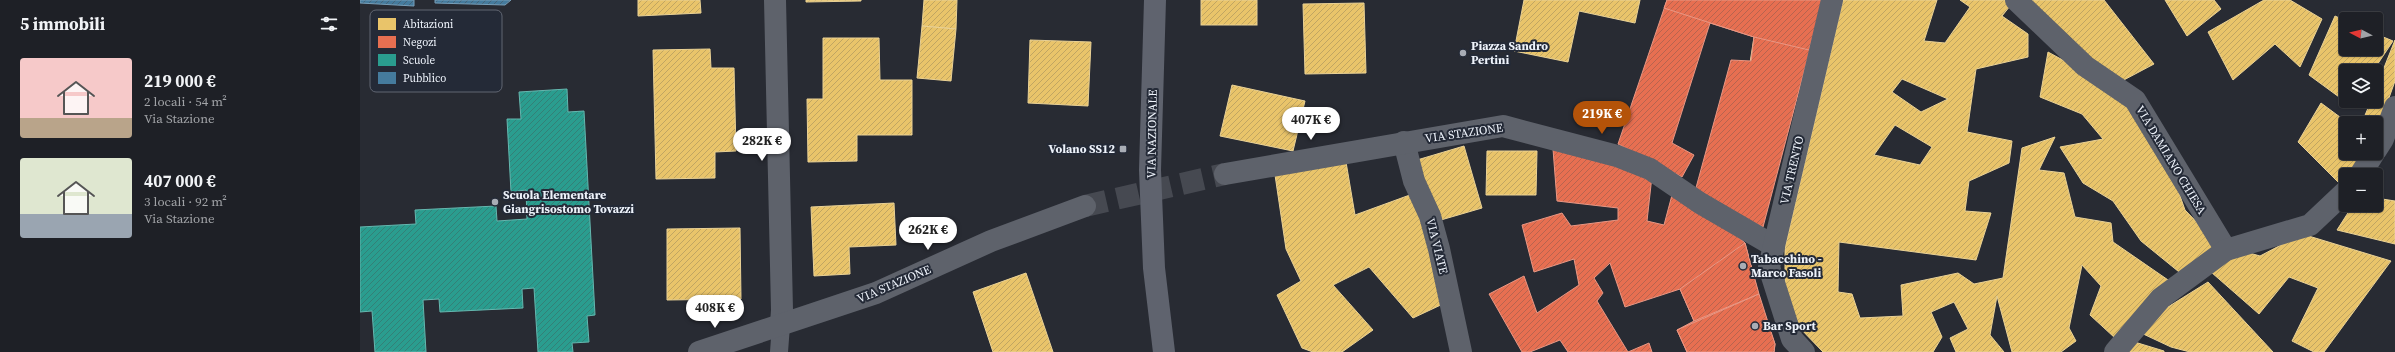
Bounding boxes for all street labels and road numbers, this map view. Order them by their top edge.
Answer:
street label: VIA NAZIONALE [1143,89,1161,179]
street label: VIA DAMIANO CHIESA [2132,103,2210,218]
street label: VIA STAZIONE [1424,120,1504,146]
street label: VIA TRENTO [1776,134,1808,206]
street label: VIA VIATE [1422,216,1452,276]
street label: VIA STAZIONE [855,261,933,307]

